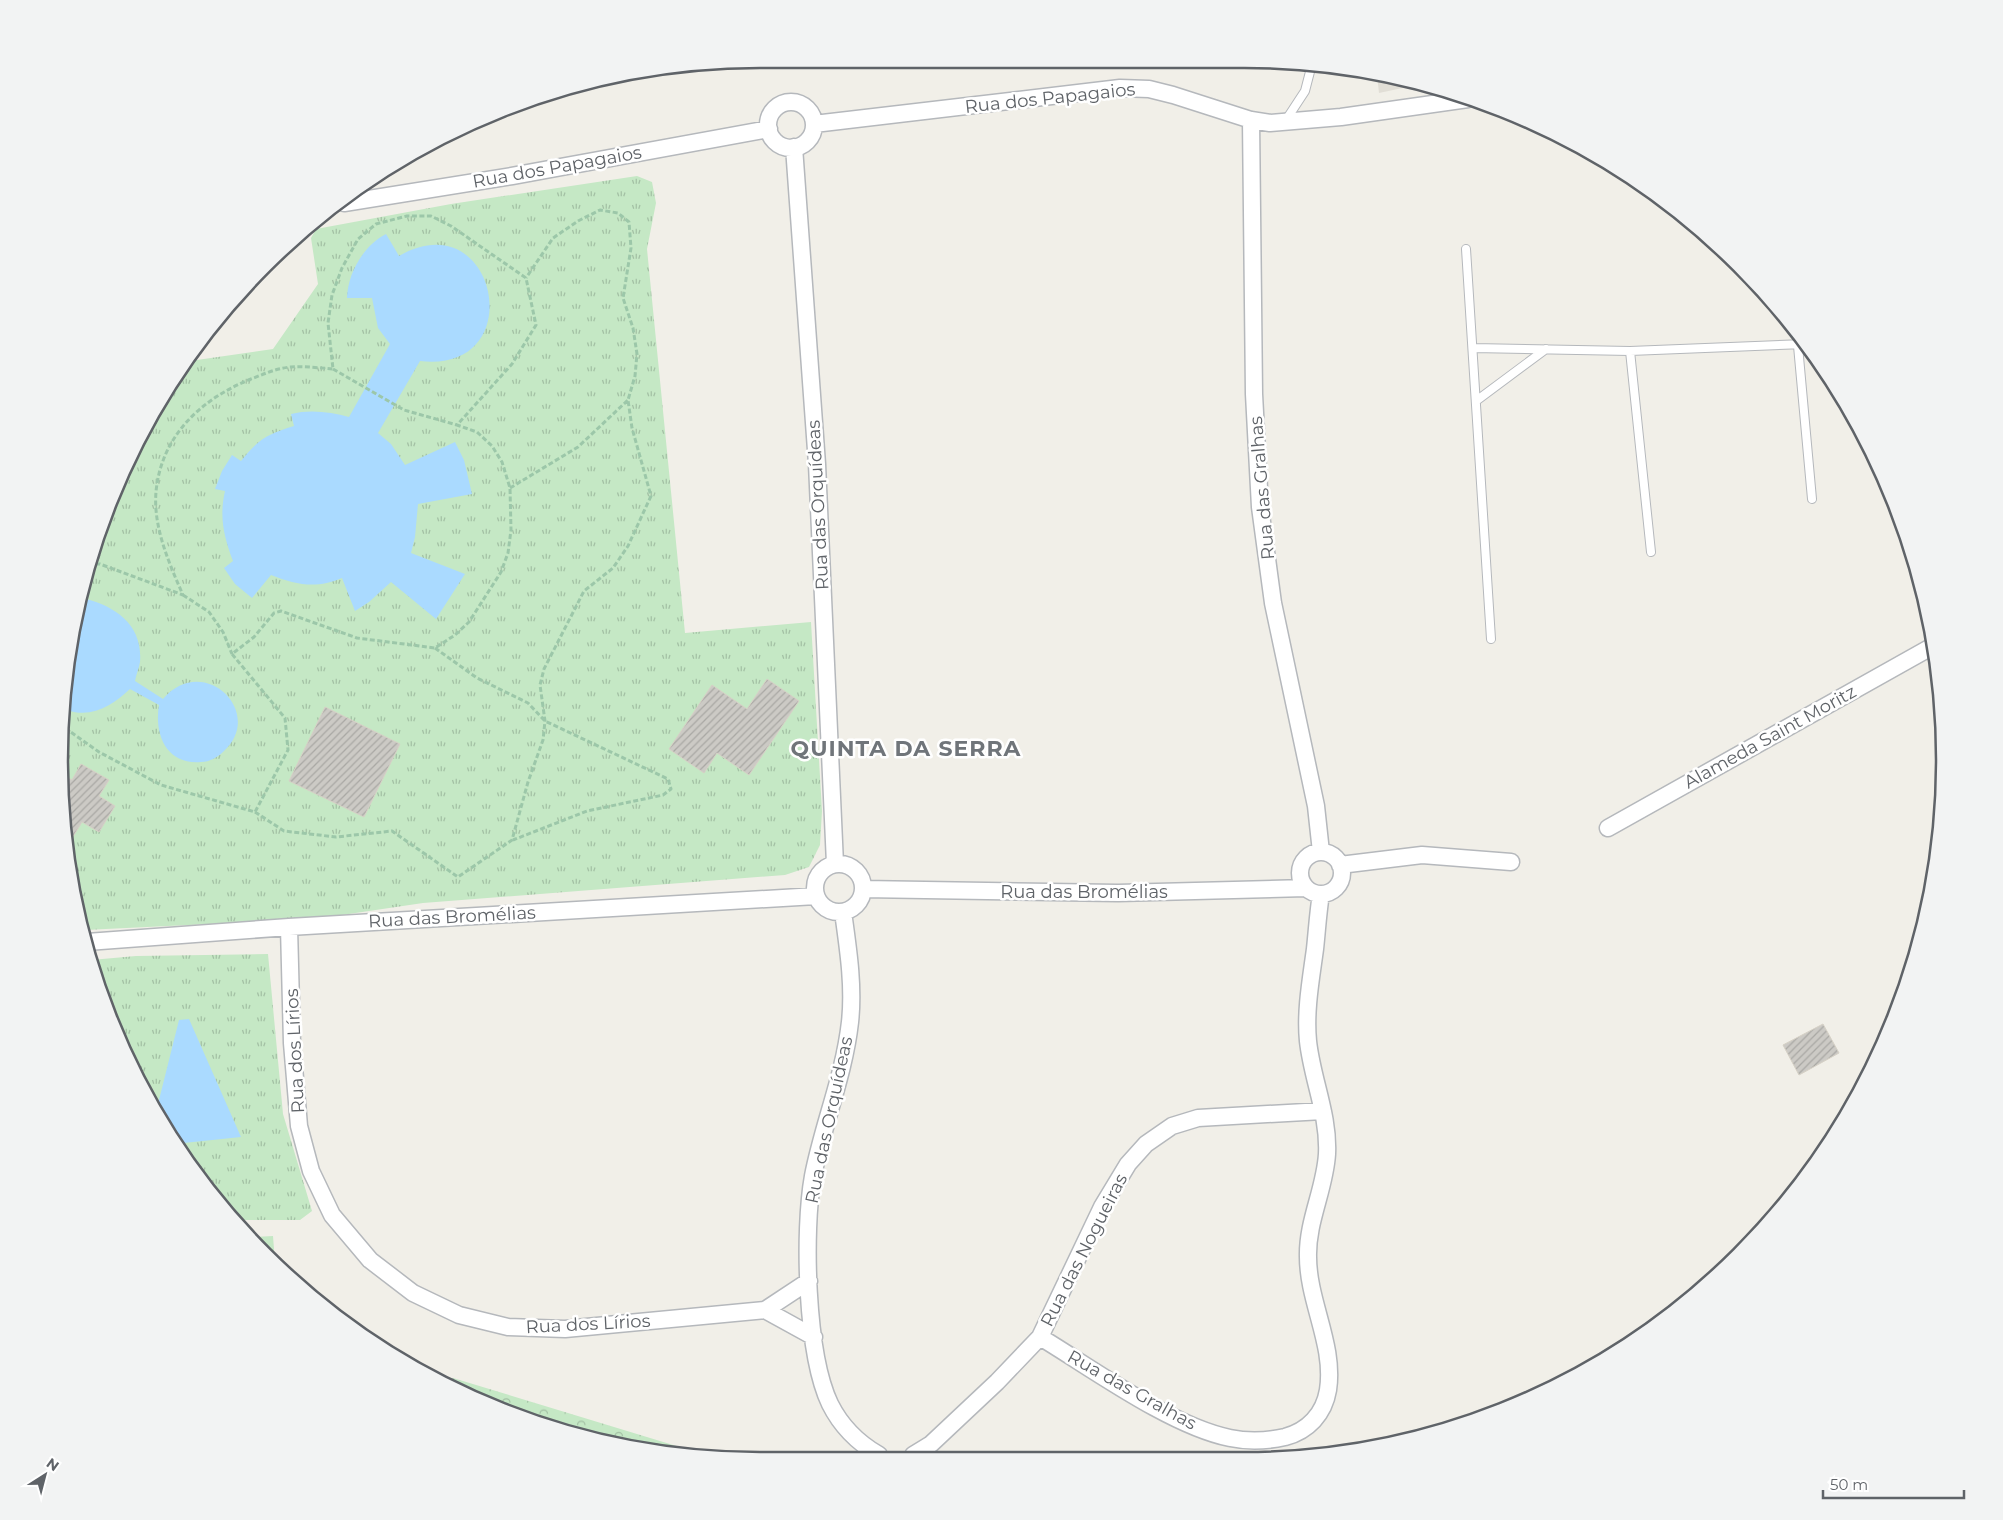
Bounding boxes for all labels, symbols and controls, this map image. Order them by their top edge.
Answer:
street label: Rua dos Papagaios [964,78,1137,118]
street label: Rua dos Papagaios [471,141,643,193]
street label: Rua das Gralhas [1245,415,1279,561]
street label: Rua das Orquídeas [803,419,833,591]
street label: Alameda Saint Moritz [1680,681,1860,793]
district label: QUINTA DA SERRA [791,735,1022,762]
street label: Rua das Bromélias [1000,881,1168,903]
street label: Rua das Bromélias [368,902,537,932]
street label: Rua dos Lírios [281,988,309,1114]
street label: Rua das Orquídeas [801,1034,857,1206]
street label: Rua das Nogueiras [1036,1170,1132,1330]
street label: Rua dos Lírios [525,1310,651,1338]
street label: Rua das Gralhas [1064,1345,1201,1435]
north arrow [20,1450,70,1500]
text: N [43,1454,63,1475]
scale bar [1823,1468,1964,1500]
text: 50 m [1830,1475,1868,1494]

